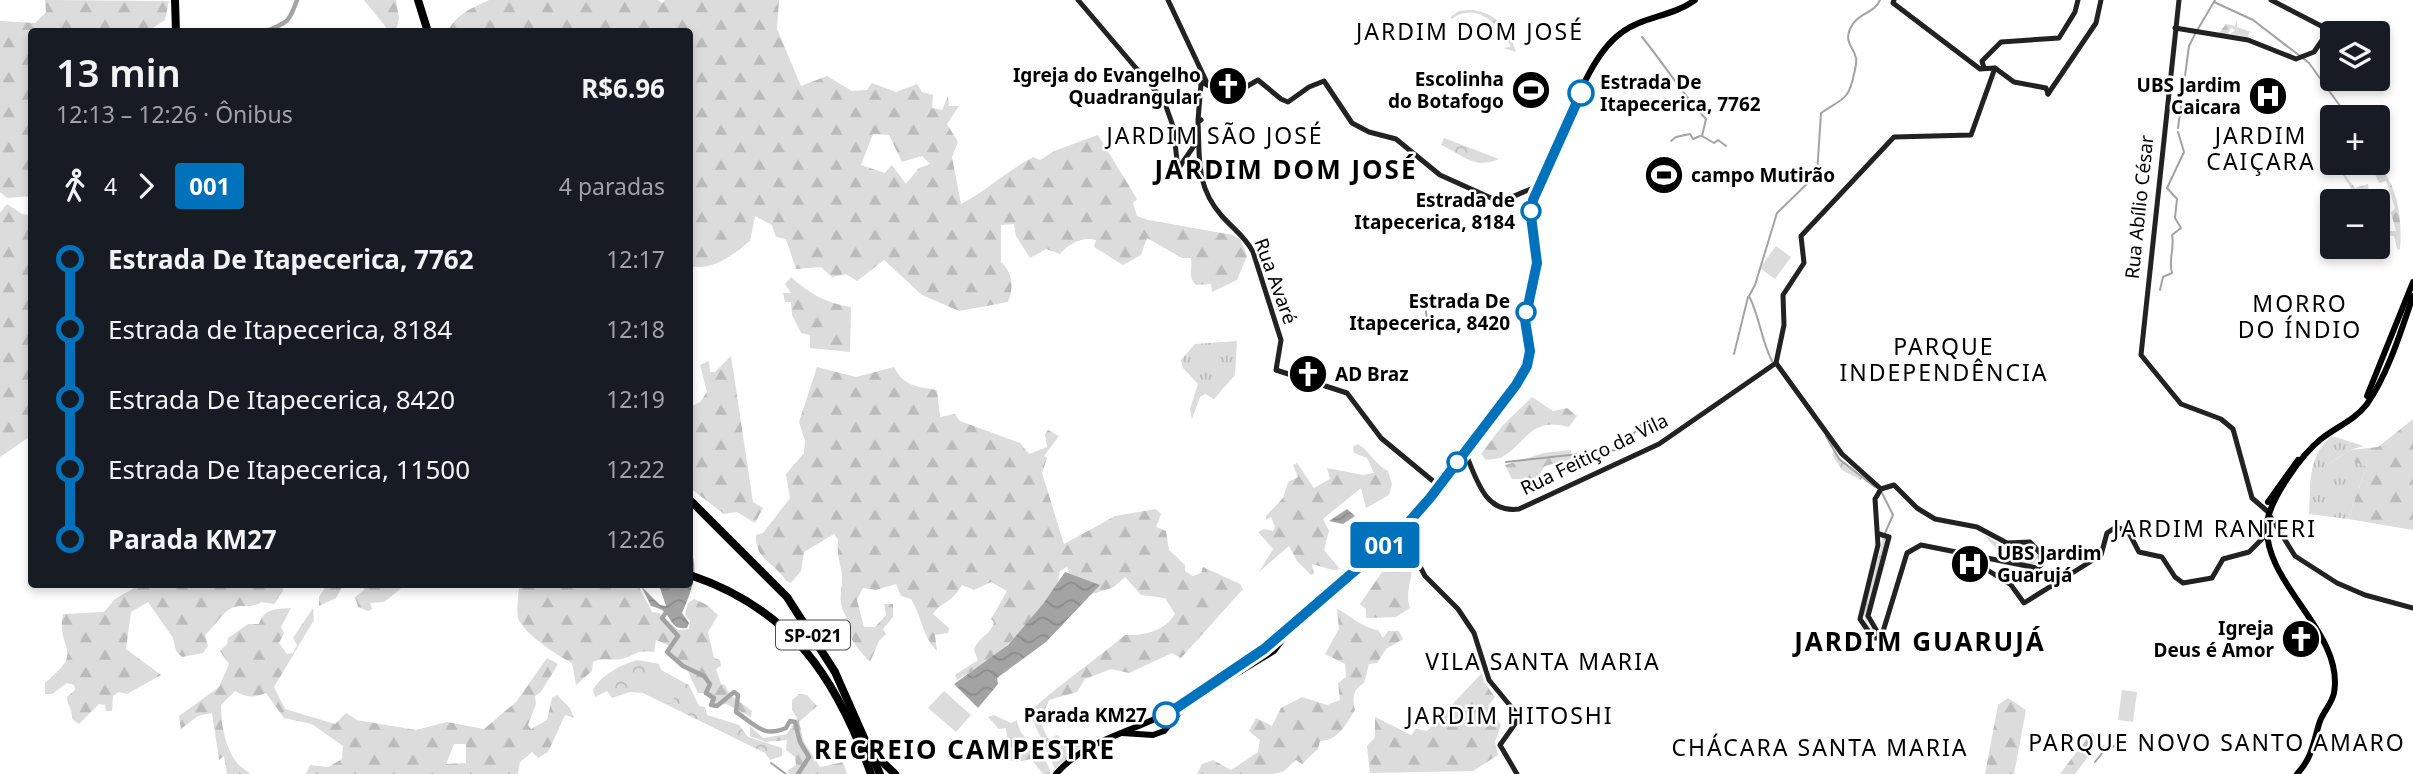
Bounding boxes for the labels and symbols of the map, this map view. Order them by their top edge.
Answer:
district label: JARDIM DOM JOSÉ [1354,15,1584,47]
place label: Igreja do Evangelho Quadrangular [1013,62,1201,110]
church icon: Igreja do Evangelho Quadrangular [1207,65,1249,107]
place label: Escolinha do Botafogo [1388,66,1504,114]
sports icon: Escolinha do Botafogo [1510,69,1552,111]
place label: Estrada De Itapecerica, 7762 [1600,69,1761,117]
place label: UBS Jardim Caicara [2137,72,2241,120]
hospital icon: UBS Jardim Caicara [2247,75,2289,117]
marker: Estrada De Itapecerica, 7762 [1568,80,1594,106]
district label: JARDIM SÃO JOSÉ [1104,119,1324,151]
district label: JARDIM CAIÇARA [2206,119,2316,177]
street label: Rua Abílio César [2119,134,2159,280]
district label: JARDIM DOM JOSÉ [1152,151,1418,187]
sports icon: campo Mutirão [1643,154,1685,196]
place label: campo Mutirão [1691,162,1835,188]
place label: Estrada de Itapecerica, 8184 [1354,187,1515,235]
marker: Estrada de Itapecerica, 8184 [1521,201,1541,221]
street label: Rua Avaré [1248,234,1304,328]
district label: MORRO DO ÍNDIO [2238,287,2362,345]
place label: Estrada De Itapecerica, 8420 [1349,288,1510,336]
marker: Estrada De Itapecerica, 8420 [1516,302,1536,322]
district label: PARQUE INDEPENDÊNCIA [1839,330,2049,388]
church icon: AD Braz [1287,353,1329,395]
place label: AD Braz [1335,361,1409,387]
street label: Rua Feitiço da Vila [1516,407,1672,501]
unlabelled marker [1447,452,1467,472]
district label: JARDIM RANIERI [2111,512,2317,544]
line badge: 001 [1345,522,1425,568]
place label: UBS Jardim Guarujá [1997,540,2101,588]
hospital icon: UBS Jardim Guarujá [1949,543,1991,585]
place label: Igreja Deus é Amor [2154,615,2275,663]
church icon: Igreja Deus é Amor [2280,618,2322,660]
road number: SP-021 [776,620,850,650]
district label: JARDIM GUARUJÁ [1792,623,2046,659]
district label: VILA SANTA MARIA [1425,645,1661,677]
district label: JARDIM HITOSHI [1404,699,1614,731]
place label: Parada KM27 [1024,702,1147,728]
marker: Parada KM27 [1153,702,1179,728]
district label: PARQUE NOVO SANTO AMARO [2028,726,2406,758]
district label: RECREIO CAMPESTRE [814,731,1116,767]
district label: CHÁCARA SANTA MARIA [1671,731,1969,763]

